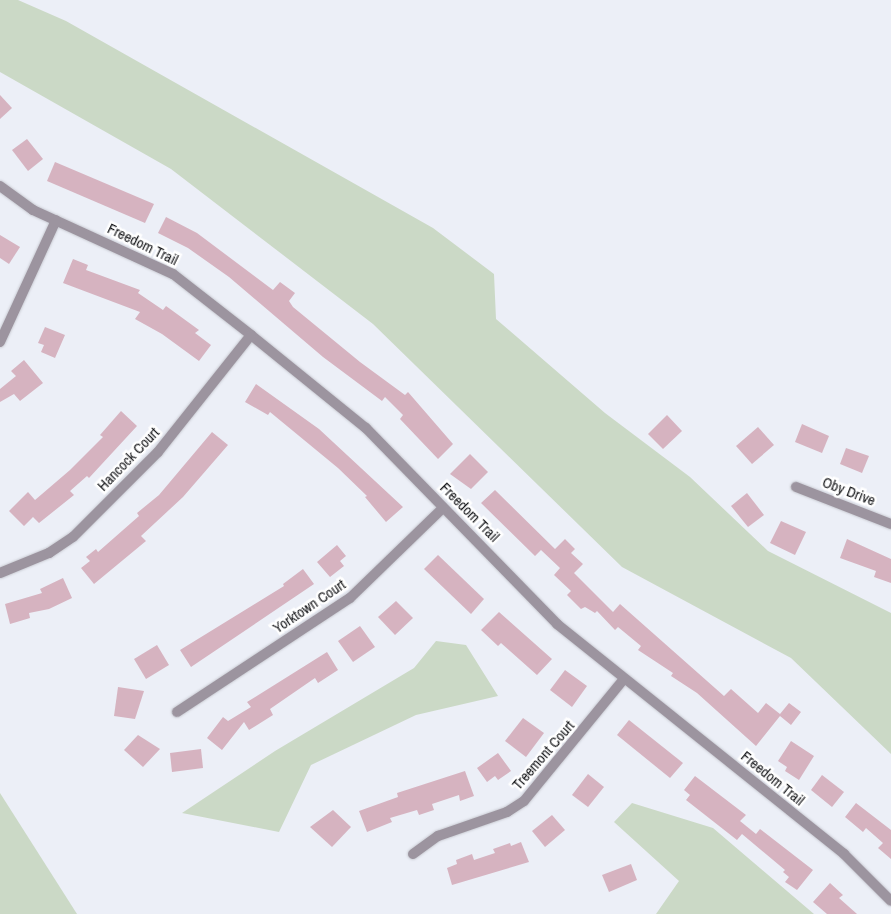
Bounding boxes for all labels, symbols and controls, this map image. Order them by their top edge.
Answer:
street label: Freedom Trail [105,219,181,269]
street label: Hancock Court [93,423,163,495]
street label: Oby Drive [820,473,878,509]
street label: Freedom Trail [436,478,504,546]
street label: Yorktown Court [269,575,349,637]
street label: Treemont Court [508,717,578,793]
street label: Freedom Trail [737,747,809,809]

